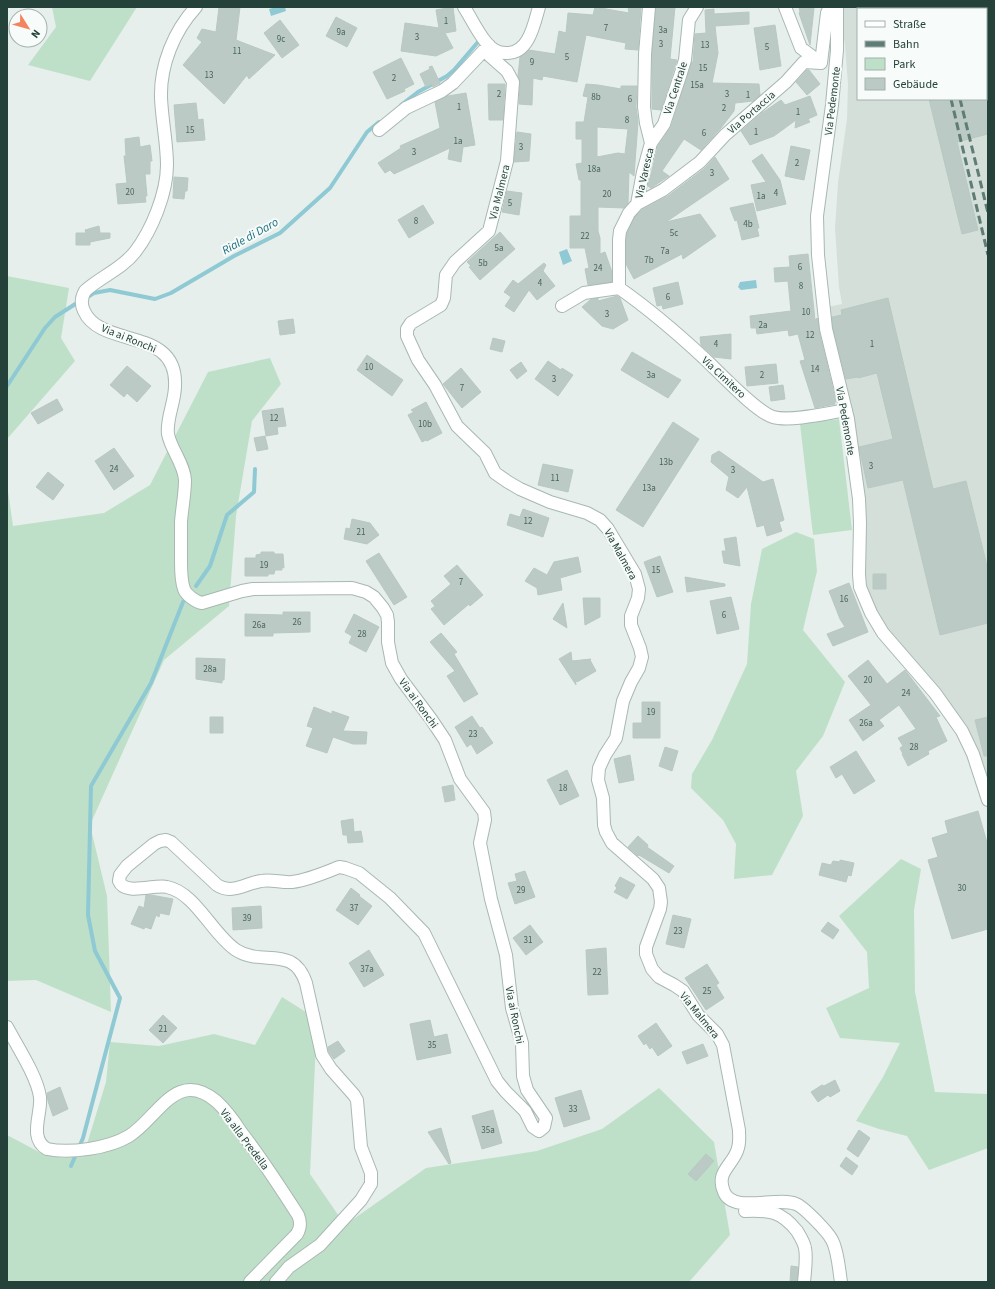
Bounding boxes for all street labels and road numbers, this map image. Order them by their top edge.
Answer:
street label: Via Centrale [660,59,691,117]
street label: Via Pedemonte [821,65,844,136]
street label: Via Portaccia [724,87,778,137]
street label: Via Varesca [631,146,658,200]
street label: Via Malmera [485,163,514,221]
street label: Via ai Ronchi [99,321,159,356]
street label: Via Cimitero [698,353,749,402]
street label: Via Pedemonte [832,386,859,457]
street label: Via Malmera [600,526,641,582]
street label: Via ai Ronchi [395,675,442,731]
street label: Via ai Ronchi [502,985,527,1045]
street label: Via Malmera [676,989,723,1042]
street label: Via alla Predella [217,1106,273,1173]

